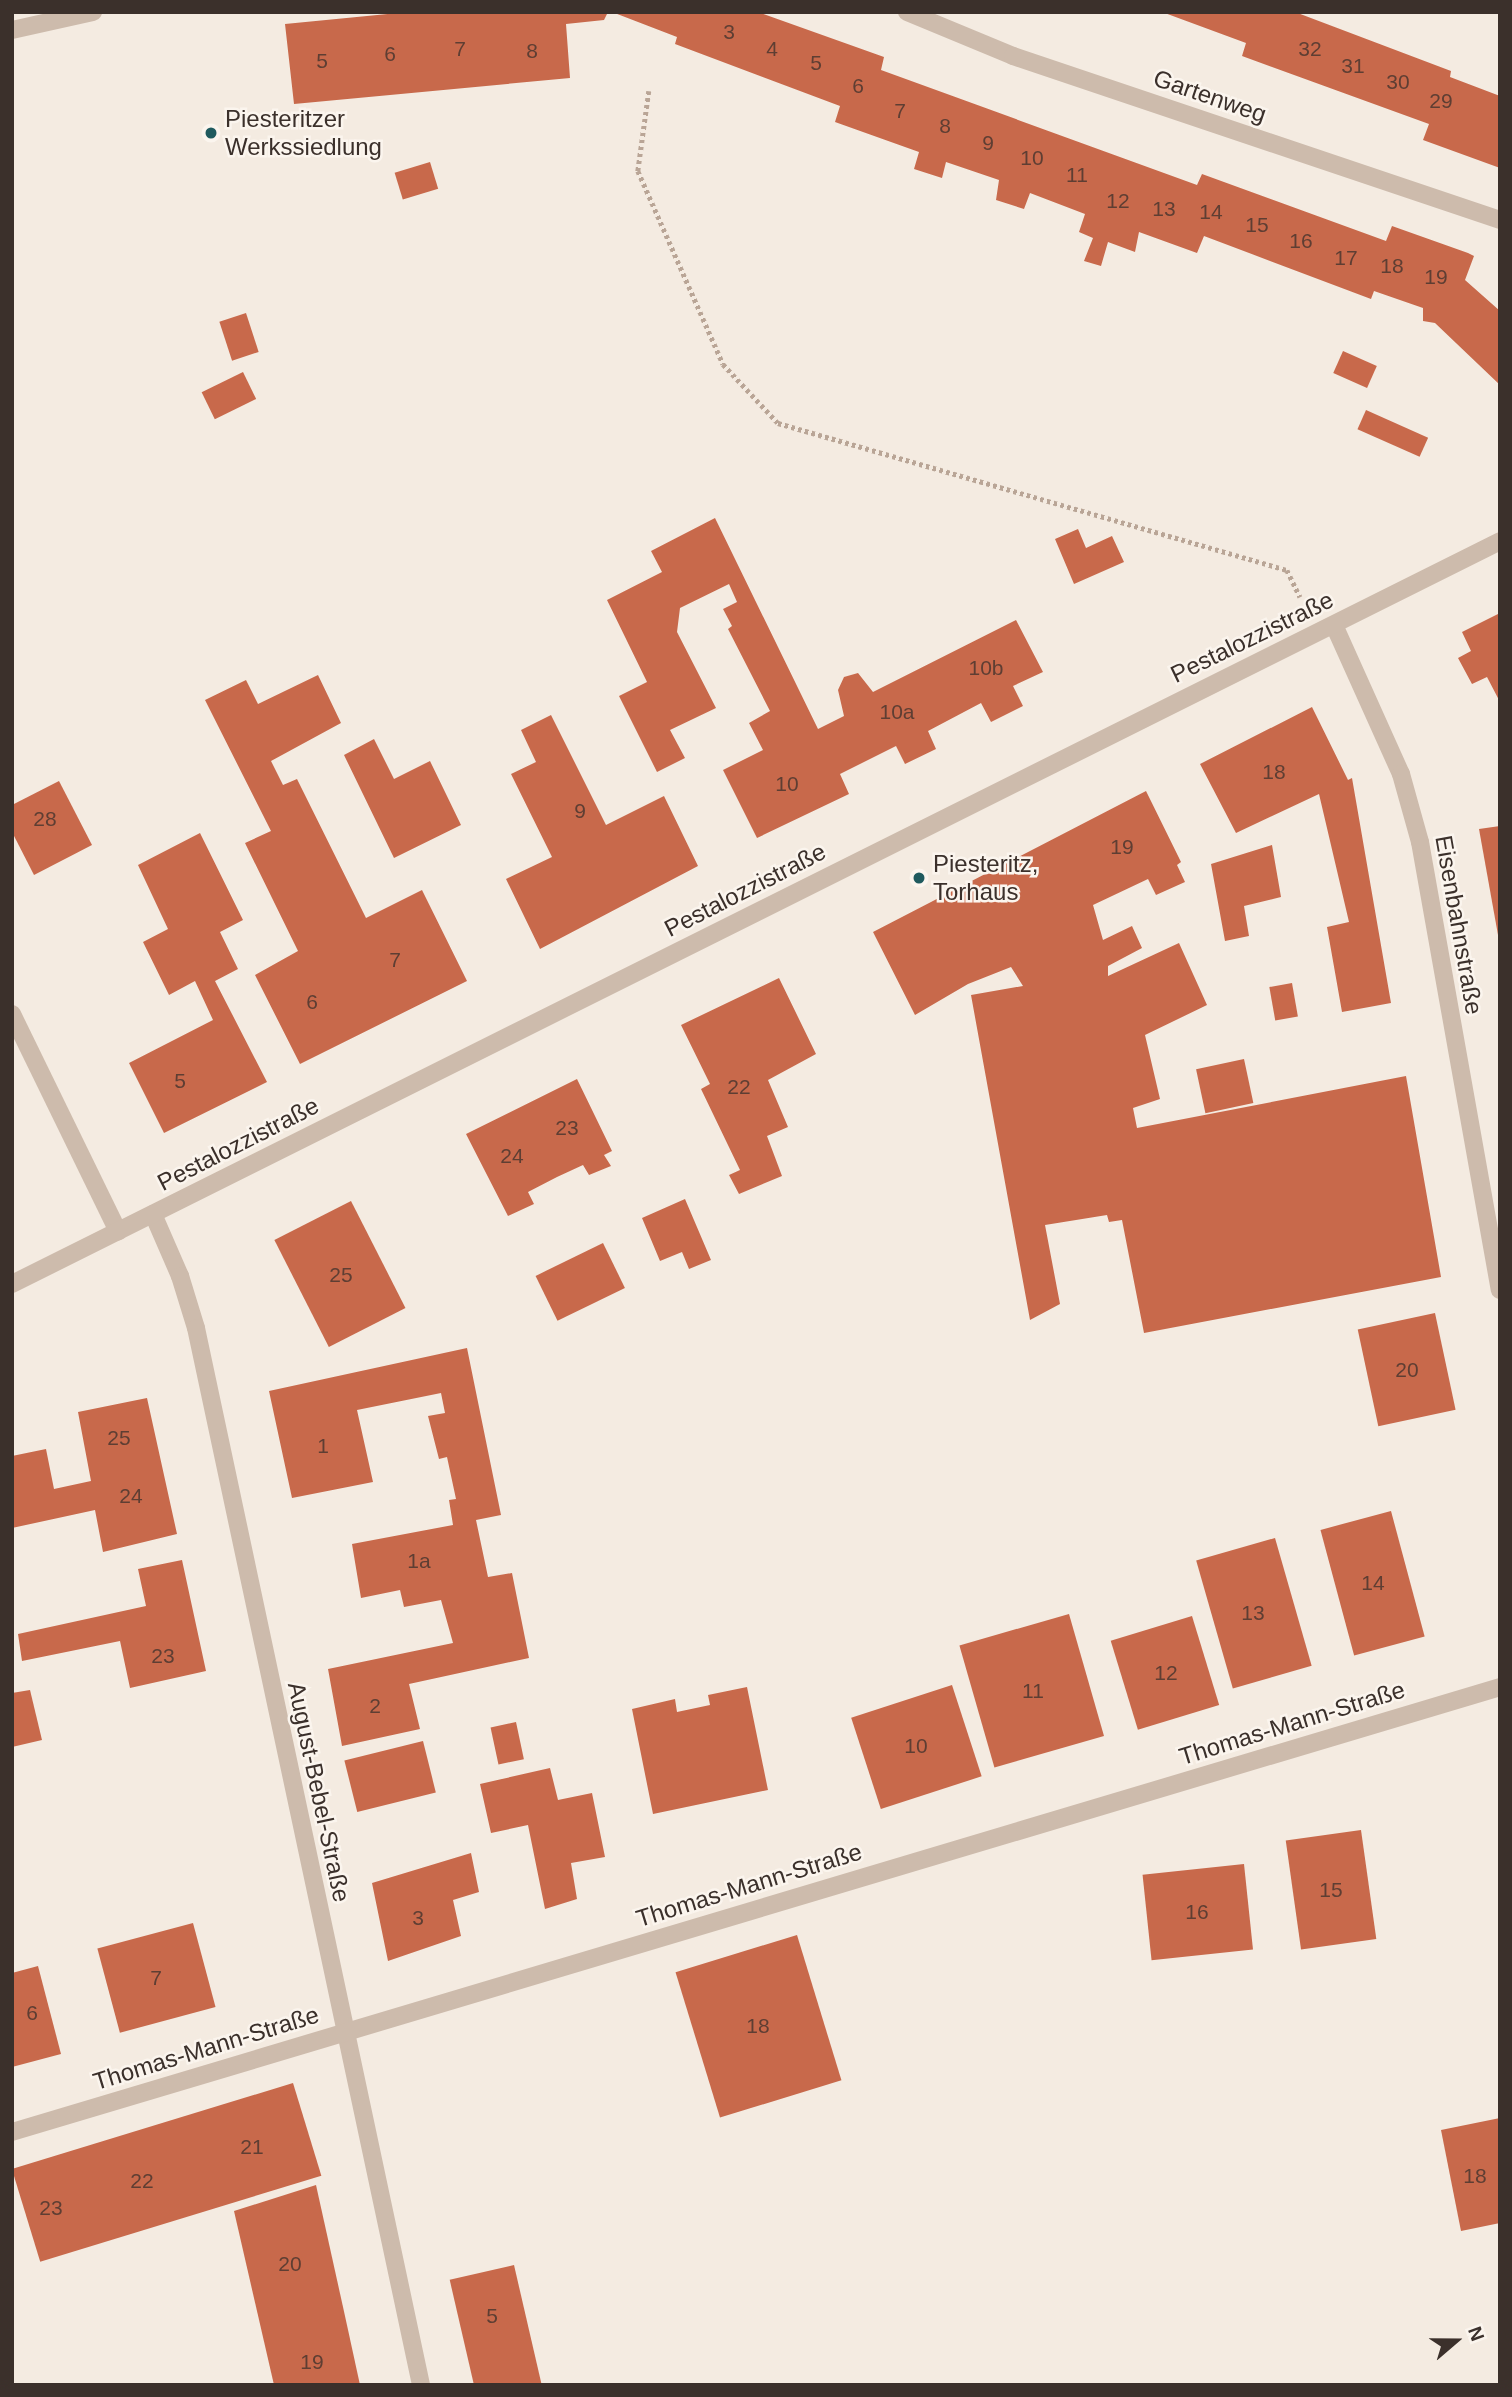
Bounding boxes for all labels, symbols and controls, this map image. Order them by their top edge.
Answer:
house number: 3 [723,19,735,45]
house number: 7 [454,36,466,62]
house number: 4 [766,36,778,62]
house number: 32 [1298,36,1322,62]
house number: 8 [526,38,538,64]
house number: 6 [384,41,396,67]
house number: 5 [316,48,328,74]
house number: 5 [810,50,822,76]
house number: 31 [1341,53,1365,79]
street label: Gartenweg [1150,63,1270,129]
house number: 30 [1386,69,1410,95]
house number: 6 [852,73,864,99]
house number: 29 [1429,88,1453,114]
house number: 7 [894,98,906,124]
place label: Piesteritzer Werkssiedlung [225,105,382,161]
house number: 8 [939,113,951,139]
marker: Piesteritzer Werkssiedlung [203,125,219,141]
house number: 9 [982,130,994,156]
house number: 10 [1020,145,1044,171]
house number: 11 [1066,162,1088,188]
house number: 12 [1106,188,1130,214]
house number: 13 [1152,196,1176,222]
house number: 14 [1199,199,1223,225]
house number: 15 [1245,212,1269,238]
house number: 16 [1289,228,1313,254]
house number: 17 [1334,245,1358,271]
house number: 18 [1380,253,1404,279]
house number: 19 [1424,264,1448,290]
street label: Pestalozzistraße [1166,585,1338,689]
house number: 10b [968,655,1004,681]
house number: 10a [879,699,915,725]
house number: 18 [1262,759,1286,785]
house number: 10 [775,771,799,797]
house number: 9 [574,798,586,824]
house number: 28 [33,806,57,832]
street label: Eisenbahnstraße [1429,833,1489,1017]
house number: 19 [1110,834,1134,860]
street label: Pestalozzistraße [659,837,831,943]
place label: Piesteritz, Torhaus [933,850,1038,906]
marker: Piesteritz, Torhaus [911,870,927,886]
house number: 7 [389,947,401,973]
house number: 6 [306,989,318,1015]
house number: 5 [174,1068,186,1094]
house number: 22 [727,1074,751,1100]
street label: Pestalozzistraße [152,1091,324,1197]
house number: 23 [555,1115,579,1141]
house number: 24 [500,1143,524,1169]
house number: 25 [329,1262,353,1288]
house number: 20 [1395,1357,1419,1383]
house number: 25 [107,1425,131,1451]
house number: 1 [317,1433,329,1459]
house number: 24 [119,1483,143,1509]
house number: 1a [407,1548,431,1574]
house number: 14 [1361,1570,1385,1596]
house number: 13 [1241,1600,1265,1626]
house number: 23 [151,1643,175,1669]
house number: 12 [1154,1660,1178,1686]
street label: Thomas-Mann-Straße [1176,1675,1408,1771]
house number: 11 [1022,1678,1044,1704]
street label: August-Bebel-Straße [282,1679,356,1905]
house number: 2 [369,1693,381,1719]
house number: 10 [904,1733,928,1759]
street label: Thomas-Mann-Straße [633,1837,865,1933]
house number: 15 [1319,1877,1343,1903]
house number: 16 [1185,1899,1209,1925]
house number: 3 [412,1905,424,1931]
house number: 7 [150,1965,162,1991]
house number: 6 [26,2000,38,2026]
street label: Thomas-Mann-Straße [90,2000,322,2096]
house number: 18 [746,2013,770,2039]
house number: 21 [240,2134,264,2160]
house number: 18 [1463,2163,1487,2189]
house number: 22 [130,2168,154,2194]
house number: 23 [39,2195,63,2221]
house number: 20 [278,2251,302,2277]
house number: 5 [486,2303,498,2329]
north arrow [1421,2306,1491,2376]
text: N [1464,2324,1488,2344]
house number: 19 [300,2349,324,2375]

